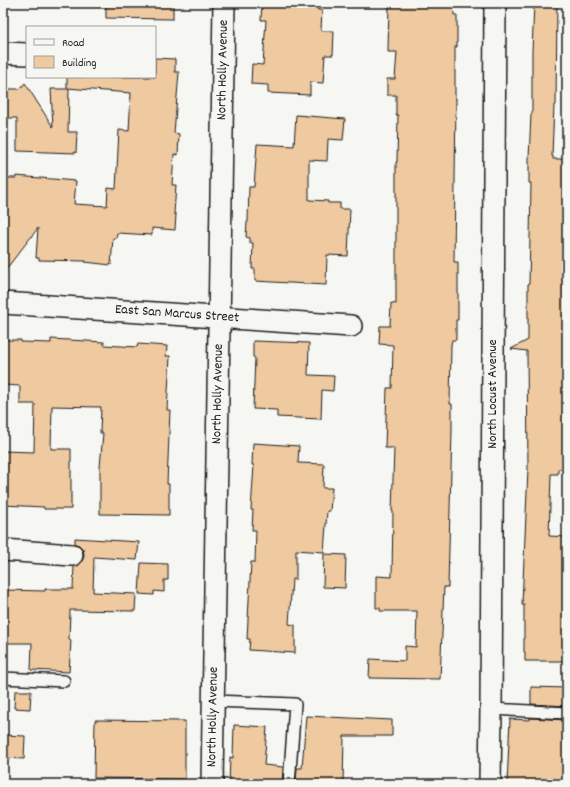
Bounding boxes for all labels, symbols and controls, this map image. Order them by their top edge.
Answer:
street label: North Holly Avenue [212,20,234,120]
legend [26,26,156,78]
text: Road [62,35,84,52]
text: Building [62,55,97,72]
street label: East San Marcus Street [114,300,240,328]
street label: North Locust Avenue [483,339,503,449]
street label: North Holly Avenue [207,344,229,444]
street label: North Holly Avenue [202,667,224,767]

